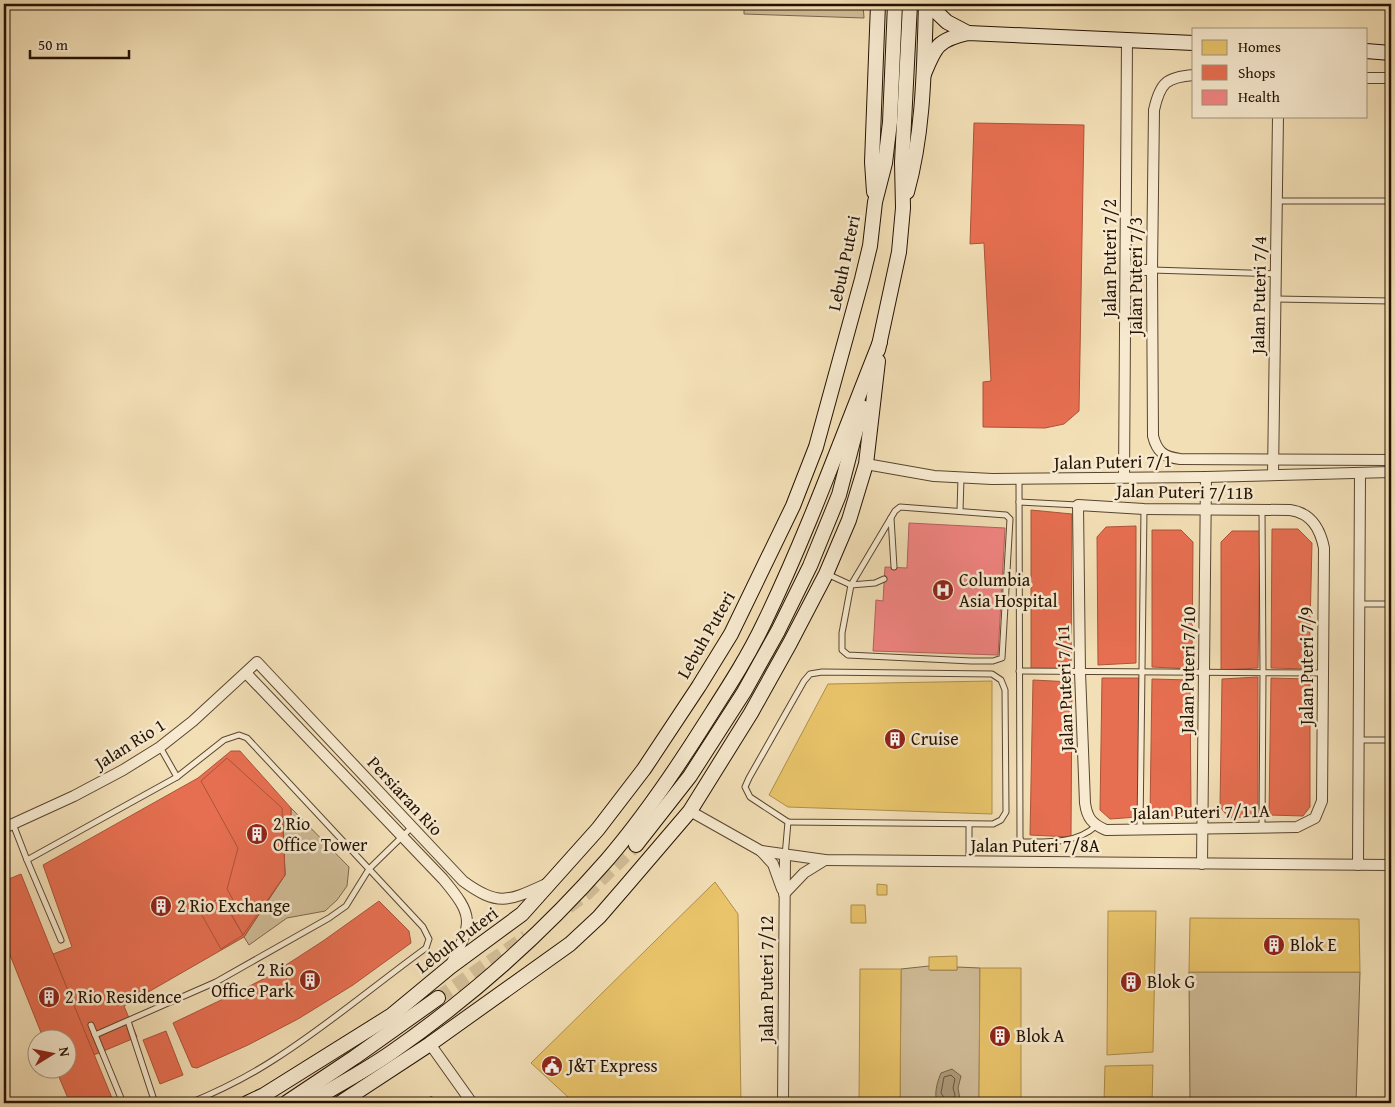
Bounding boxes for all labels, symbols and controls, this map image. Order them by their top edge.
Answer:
scale bar [30,28,129,60]
legend [1192,28,1368,118]
text: 50 m [38,34,69,55]
text: Homes [1238,36,1281,57]
text: Shops [1238,62,1275,83]
text: Health [1238,86,1281,107]
street label: Jalan Puteri 7/2 [1096,199,1123,319]
street label: Lebuh Puteri [820,213,867,313]
street label: Jalan Puteri 7/3 [1122,217,1149,337]
street label: Jalan Puteri 7/4 [1244,236,1273,356]
street label: Jalan Puteri 7/1 [1052,447,1172,476]
street label: Jalan Puteri 7/11B [1114,477,1254,506]
place label: Columbia Asia Hospital [959,566,1058,614]
hospital icon: Columbia Asia Hospital [931,578,955,602]
street label: Lebuh Puteri [670,586,742,684]
street label: Jalan Puteri 7/10 [1173,606,1202,736]
street label: Jalan Puteri 7/9 [1293,607,1320,727]
street label: Jalan Puteri 7/11 [1049,624,1080,754]
street label: Jalan Rio 1 [87,711,170,777]
place label: Cruise [911,725,959,752]
building icon: Cruise [883,727,907,751]
street label: Persiaran Rio [361,750,450,842]
street label: Jalan Puteri 7/11A [1130,797,1270,826]
place label: 2 Rio Office Tower [273,810,368,858]
building icon: 2 Rio Office Tower [245,822,269,846]
street label: Jalan Puteri 7/8A [968,832,1100,859]
place label: 2 Rio Exchange [177,892,290,919]
building icon: 2 Rio Exchange [149,894,173,918]
street label: Lebuh Puteri [410,900,504,980]
street label: Jalan Puteri 7/12 [753,916,780,1044]
place label: Blok E [1290,931,1337,958]
building icon: Blok E [1262,933,1286,957]
place label: 2 Rio Office Park [211,956,295,1004]
building icon: 2 Rio Office Park [298,968,322,992]
place label: Blok G [1147,968,1196,995]
building icon: Blok G [1119,970,1143,994]
place label: 2 Rio Residence [65,983,182,1010]
building icon: 2 Rio Residence [37,985,61,1009]
place label: Blok A [1016,1022,1065,1049]
building icon: Blok A [988,1024,1012,1048]
north arrow [28,1030,78,1080]
text: N [54,1045,76,1059]
place label: J&T Express [566,1052,658,1079]
public building icon: J&T Express [540,1054,564,1078]

